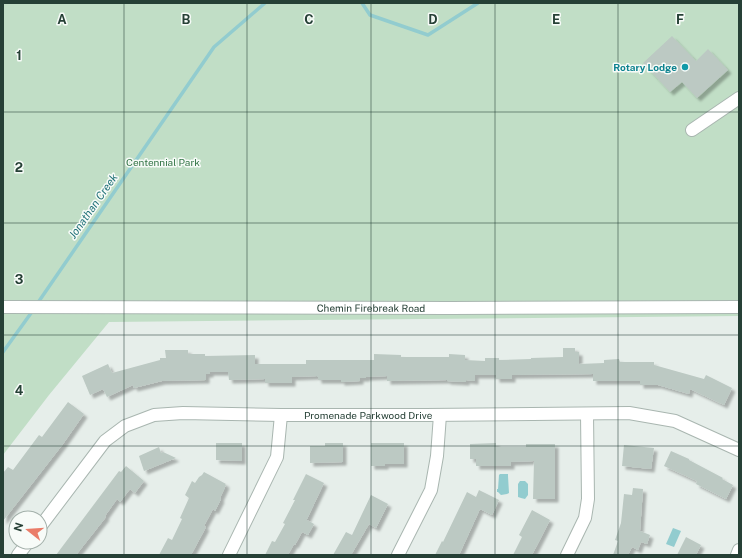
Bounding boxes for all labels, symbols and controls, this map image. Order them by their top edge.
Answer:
text: A [57,12,67,27]
text: B [182,12,191,27]
text: C [304,12,314,27]
text: D [428,12,438,27]
text: E [552,12,560,27]
text: F [676,12,684,27]
text: 1 [16,48,22,63]
place label: Rotary Lodge [613,61,677,73]
marker: Rotary Lodge [680,62,690,72]
park label: Centennial Park [126,156,200,168]
text: 2 [15,160,23,175]
water label: Jonathan Creek [66,171,120,241]
text: 3 [15,272,24,287]
street label: Chemin Firebreak Road [317,302,425,314]
text: 4 [15,383,24,398]
street label: Promenade Parkwood Drive [304,409,433,421]
north arrow [8,510,48,550]
text: N [11,521,25,533]

